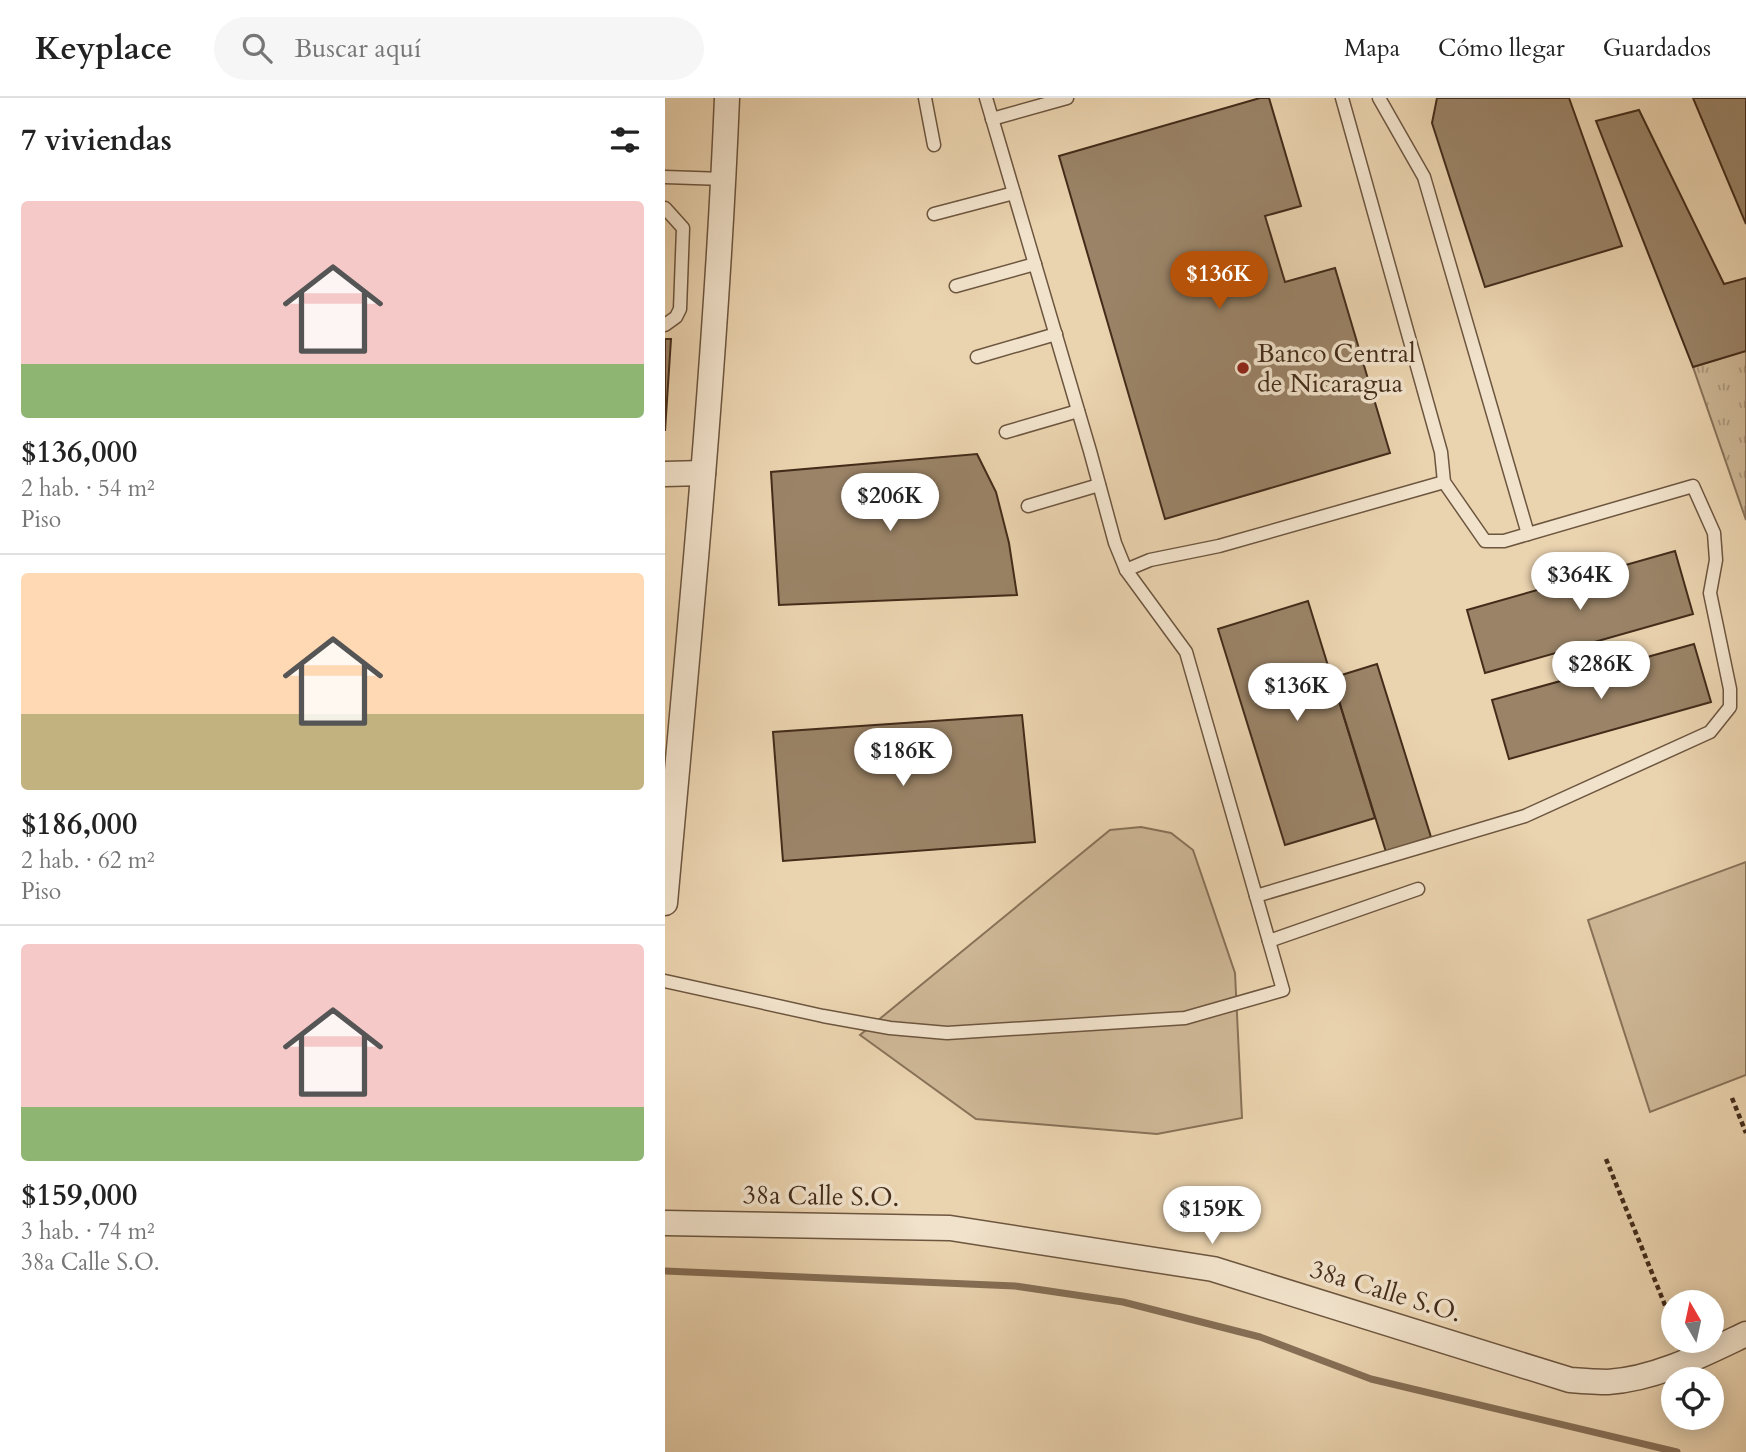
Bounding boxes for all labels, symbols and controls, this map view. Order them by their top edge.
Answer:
search box [214,17,704,80]
text: Keyplace [35,26,172,71]
icon: search [238,29,276,67]
text: Buscar aquí [294,31,421,66]
text: Mapa [1344,32,1400,65]
text: Cómo llegar [1438,32,1565,65]
text: Guardados [1603,32,1711,65]
text: 7 viviendas [21,120,172,161]
icon: filters [606,121,644,159]
icon: home [270,246,396,372]
pin: $136K [1170,252,1268,311]
text: $136K [1186,258,1252,289]
place label: Banco Central de Nicaragua [1257,336,1416,401]
marker: Banco Central de Nicaragua [1235,360,1251,376]
text: $136,000 [21,432,137,473]
text: 2 hab. · 54 m² [21,473,155,504]
pin: $206K [841,474,939,533]
text: $206K [857,480,923,511]
text: Piso [21,504,61,535]
pin: $364K [1531,552,1629,612]
text: $364K [1547,559,1613,590]
icon: home [270,618,396,744]
pin: $286K [1552,642,1650,701]
text: $286K [1568,648,1634,679]
pin: $136K [1248,664,1346,723]
text: $136K [1264,670,1330,701]
pin: $186K [854,728,952,788]
text: $186K [870,735,936,766]
text: $186,000 [21,804,137,845]
text: 2 hab. · 62 m² [21,845,155,876]
text: Piso [21,876,61,907]
icon: home [270,989,396,1115]
text: $159,000 [21,1175,137,1216]
street label: 38a Calle S.O. [742,1177,900,1215]
pin: $159K [1163,1186,1261,1246]
text: $159K [1179,1193,1245,1224]
text: 3 hab. · 74 m² [21,1216,155,1247]
text: 38a Calle S.O. [21,1247,160,1278]
street label: 38a Calle S.O. [1306,1251,1466,1331]
north arrow [1661,1290,1724,1353]
map controls [1661,1290,1724,1430]
button: locate [1661,1367,1724,1430]

